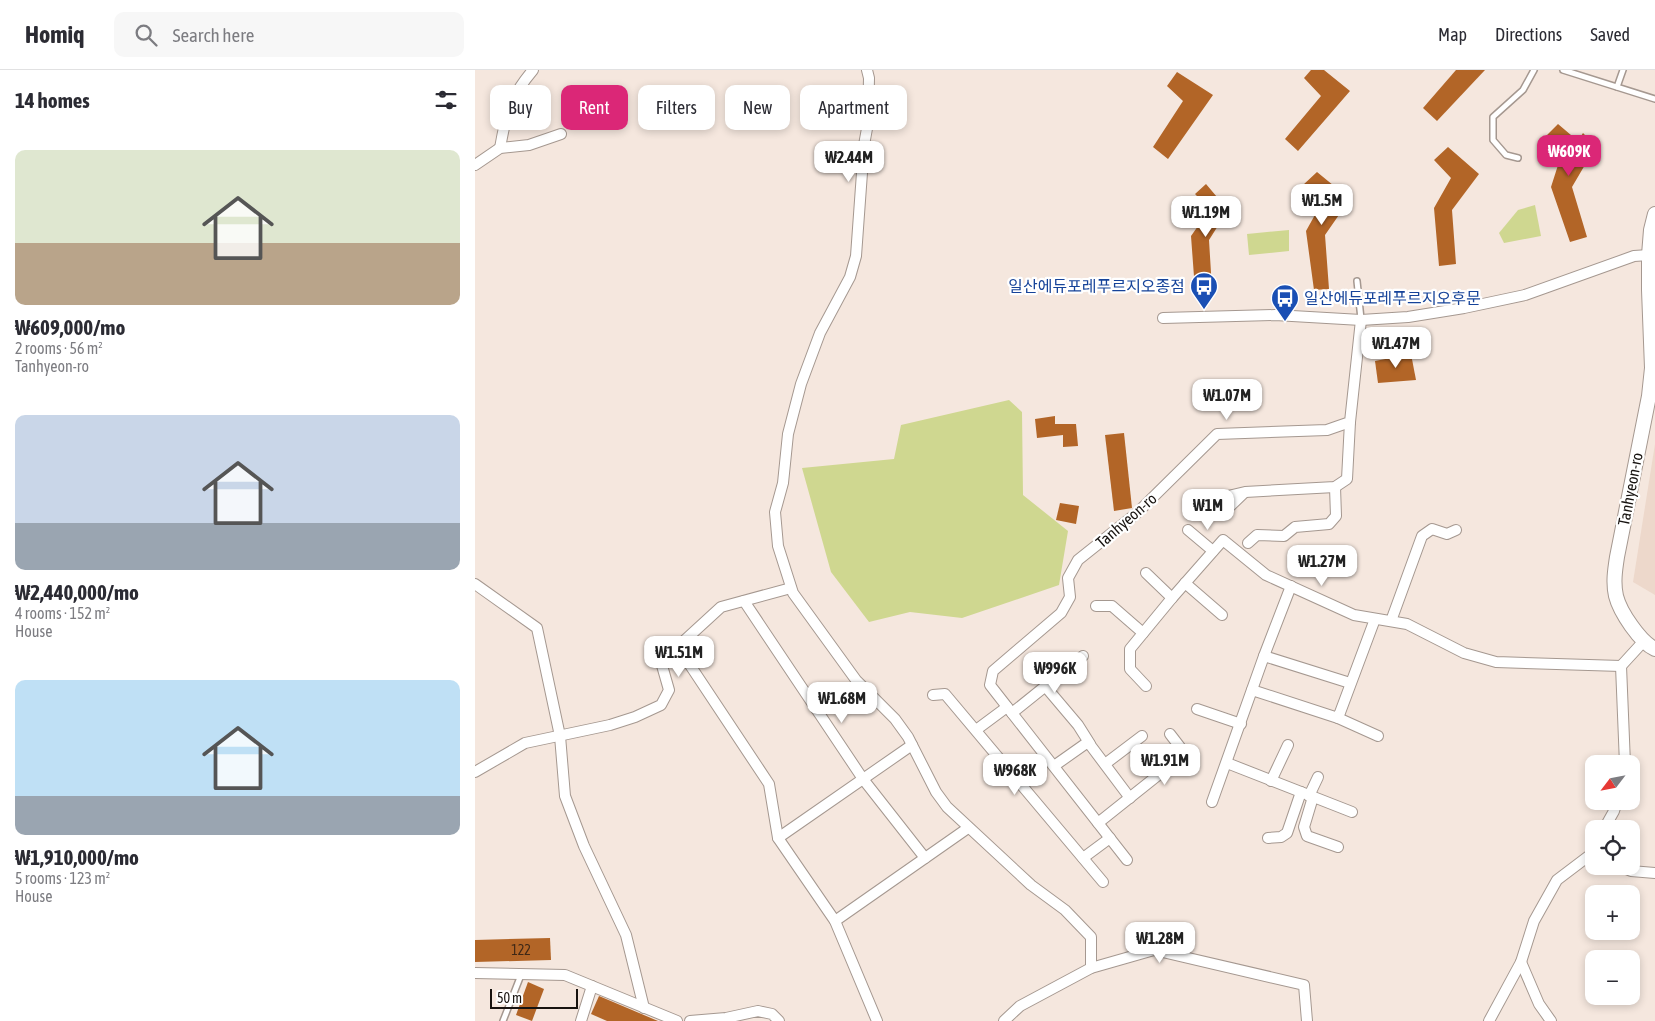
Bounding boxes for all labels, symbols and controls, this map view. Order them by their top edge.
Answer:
search box [114,12,464,57]
text: Homiq [25,21,84,48]
icon: search [132,21,160,49]
text: Search here [172,24,254,46]
text: Map [1438,24,1467,45]
text: Directions [1495,24,1562,45]
text: Saved [1590,24,1630,45]
chip: Buy [490,85,551,130]
chip: Rent [561,85,628,130]
chip: Filters [638,85,715,130]
chip: New [725,85,790,130]
chip: Apartment [800,85,907,130]
icon: filters [432,86,460,114]
text: 14 homes [15,88,90,112]
pin: ₩609K [1534,134,1604,177]
pin: ₩2.44M [808,140,890,183]
text: ₩609K [1548,142,1590,160]
text: ₩2.44M [825,148,873,166]
icon: home [193,183,283,273]
pin: ₩1.5M [1287,184,1357,226]
text: ₩1.5M [1302,191,1342,209]
pin: ₩1.19M [1165,196,1247,238]
text: ₩1.19M [1182,203,1230,221]
bus stop icon: 일산에듀포레푸르지오종점 [1189,271,1219,310]
place label: 일산에듀포레푸르지오종점 [1008,277,1185,295]
bus stop icon: 일산에듀포레푸르지오후문 [1270,283,1300,322]
place label: 일산에듀포레푸르지오후문 [1304,289,1481,307]
text: ₩609,000/mo [15,315,125,339]
pin: ₩1.47M [1355,326,1437,369]
text: ₩1.47M [1372,334,1420,352]
text: 2 rooms · 56 m² [15,339,103,357]
text: Tanhyeon-ro [15,357,89,375]
pin: ₩1.07M [1186,378,1268,421]
text: ₩1.07M [1203,386,1251,404]
icon: home [193,448,283,538]
street label: Tanhyeon-ro [1614,451,1647,527]
pin: ₩1M [1184,488,1232,531]
street label: Tanhyeon-ro [1092,489,1160,552]
text: ₩1M [1193,496,1223,514]
pin: ₩1.27M [1281,544,1363,587]
text: ₩1.27M [1298,552,1346,570]
text: ₩2,440,000/mo [15,580,139,604]
text: 4 rooms · 152 m² [15,604,110,622]
text: House [15,622,52,640]
pin: ₩1.51M [638,636,720,678]
text: ₩1.51M [655,643,703,661]
pin: ₩996K [1020,652,1090,694]
text: ₩996K [1034,659,1076,677]
pin: ₩1.68M [801,682,883,724]
text: ₩1.68M [818,689,866,707]
icon: home [193,713,283,803]
pin: ₩1.91M [1124,744,1206,786]
text: ₩1.91M [1141,751,1189,769]
pin: ₩968K [980,754,1050,796]
north arrow [1585,755,1640,810]
map controls [1585,755,1640,1005]
text: ₩968K [994,761,1036,779]
button: locate [1585,820,1640,875]
text: ₩1,910,000/mo [15,845,139,869]
text: 5 rooms · 123 m² [15,869,110,887]
button: + [1585,885,1640,940]
text: House [15,887,52,905]
pin: ₩1.28M [1119,922,1201,964]
text: ₩1.28M [1136,929,1184,947]
house number: 122 [511,942,531,958]
button: − [1585,950,1640,1005]
scale bar [490,986,577,1009]
text: 50 m [497,990,522,1006]

